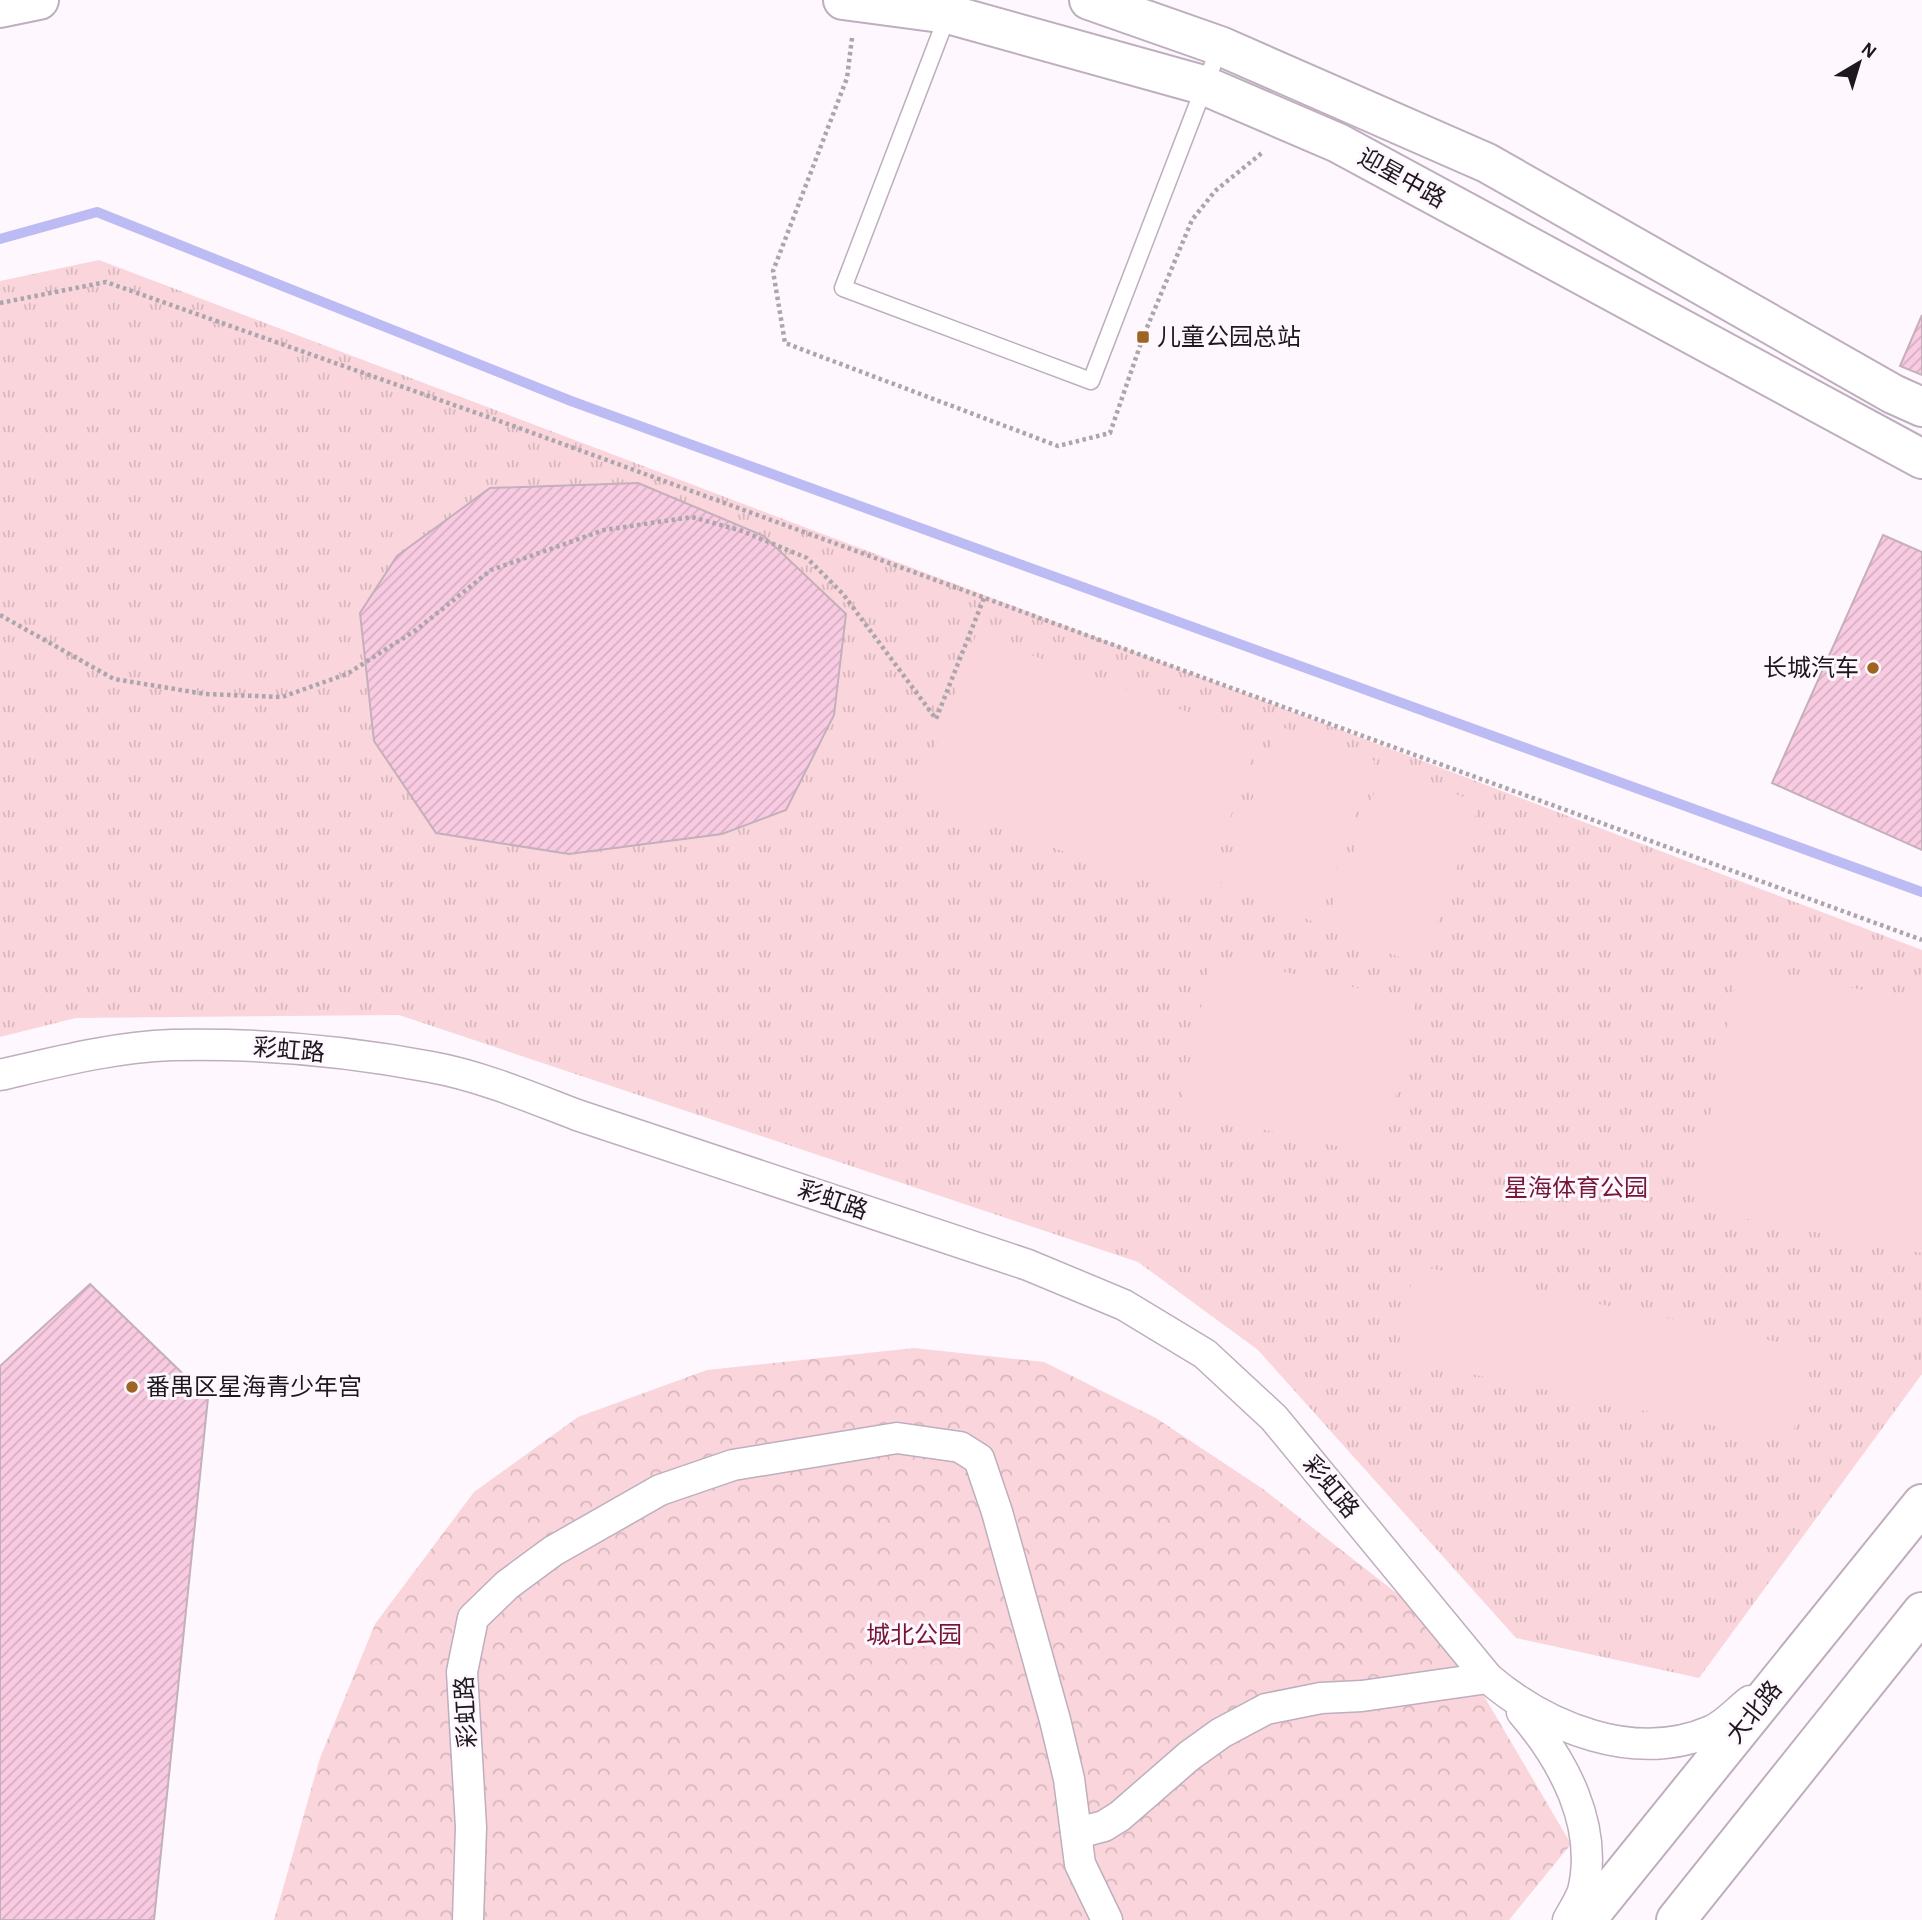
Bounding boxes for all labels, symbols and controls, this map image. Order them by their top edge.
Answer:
north arrow [1824,28,1894,98]
text: N [1857,39,1880,62]
street label: 迎星中路 [1354,143,1450,213]
place label: 儿童公园总站 [1157,324,1301,350]
marker: 儿童公园总站 [1135,329,1151,345]
place label: 长城汽车 [1763,655,1859,681]
marker: 长城汽车 [1865,660,1881,676]
street label: 彩虹路 [252,1034,326,1066]
park label: 星海体育公园 [1504,1175,1648,1201]
street label: 彩虹路 [795,1176,871,1224]
place label: 番禺区星海青少年宫 [146,1374,362,1400]
marker: 番禺区星海青少年宫 [124,1379,140,1395]
street label: 彩虹路 [1298,1451,1364,1523]
park label: 城北公园 [866,1622,962,1648]
street label: 彩虹路 [451,1675,481,1749]
street label: 大北路 [1721,1676,1787,1748]

